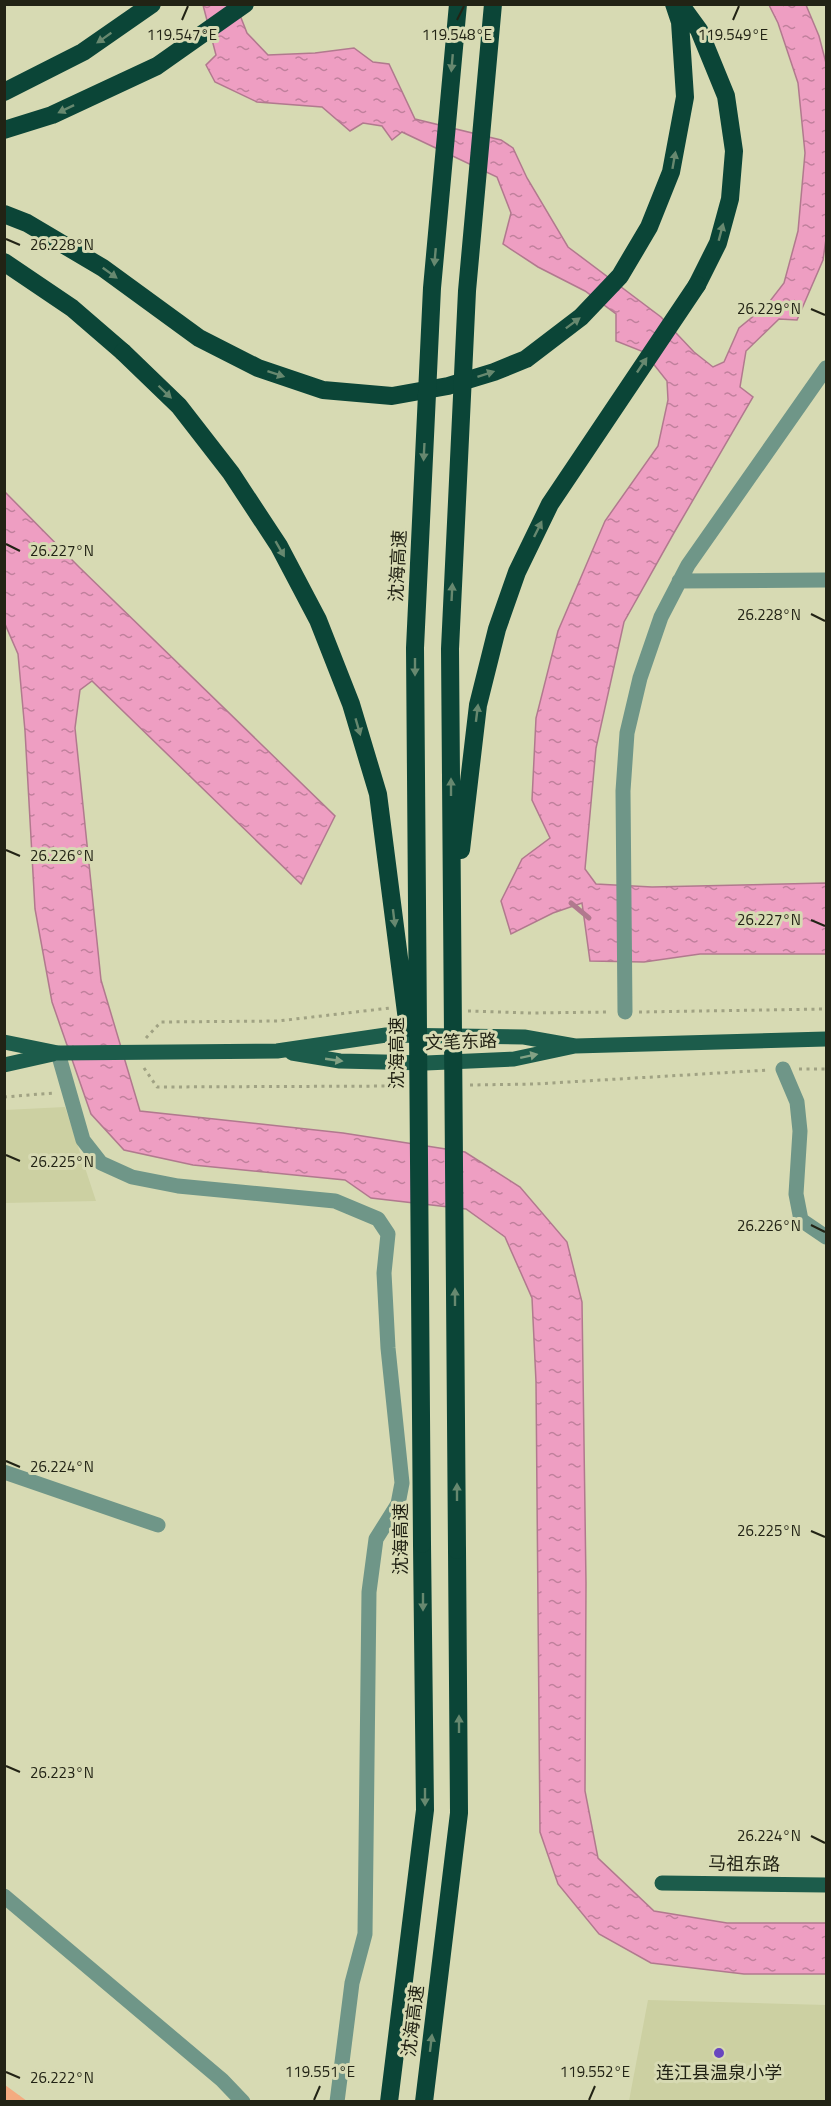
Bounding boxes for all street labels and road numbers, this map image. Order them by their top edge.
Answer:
street label: 沈海高速 [382,529,413,603]
street label: 沈海高速 [383,1017,410,1089]
street label: 文笔东路 [425,1027,497,1056]
street label: 沈海高速 [387,1503,414,1575]
street label: 马祖东路 [708,1849,780,1878]
street label: 沈海高速 [395,1984,430,2058]

